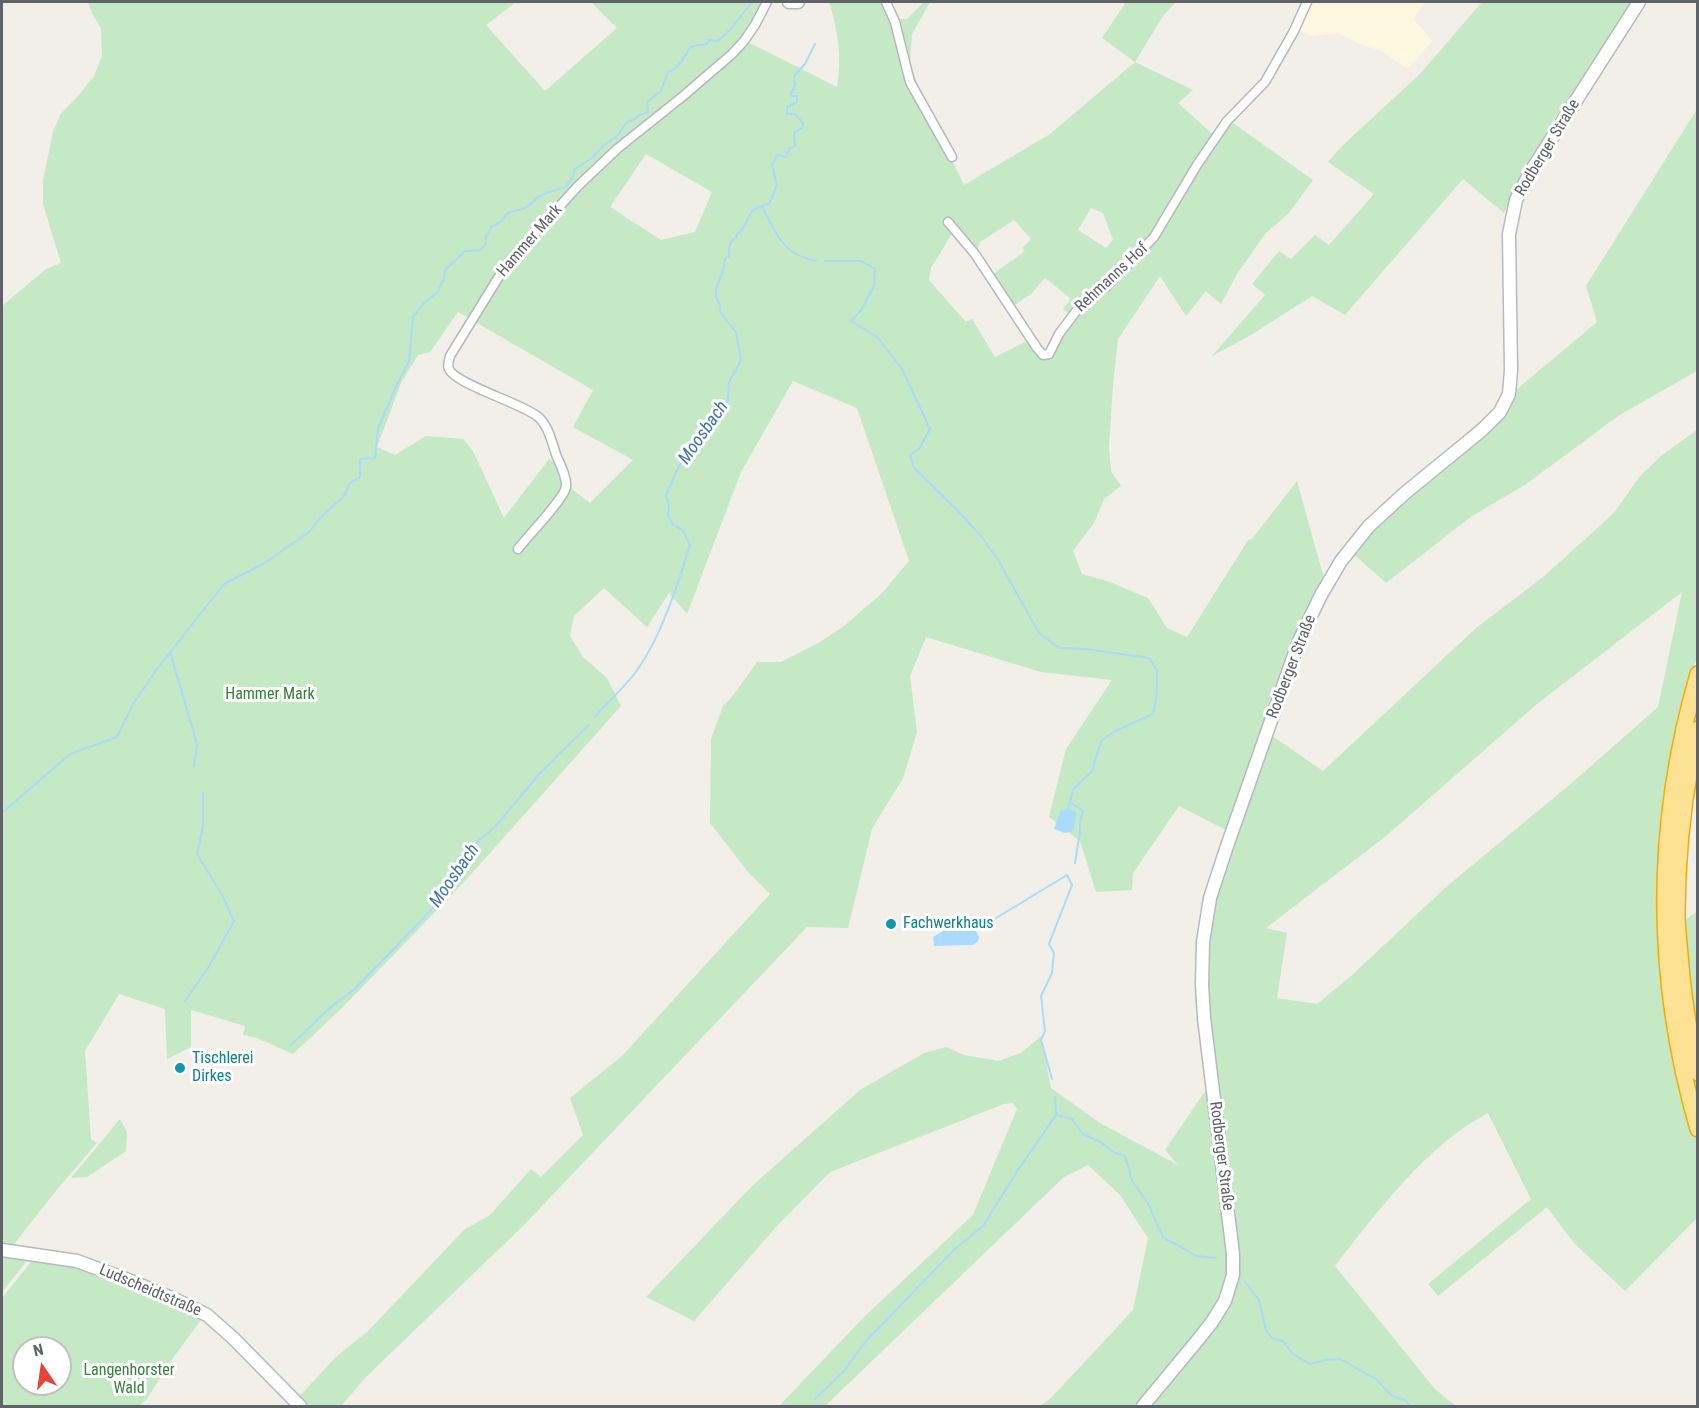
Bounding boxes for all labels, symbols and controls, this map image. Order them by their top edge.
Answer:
street label: Rodberger Straße [1512,96,1584,200]
street label: Hammer Mark [493,201,567,281]
street label: Rehmanns Hof [1071,239,1153,317]
water label: Moosbach [674,397,734,469]
street label: Rodberger Straße [1263,612,1321,722]
park label: Hammer Mark [225,685,315,705]
water label: Moosbach [425,840,485,912]
place label: Fachwerkhaus [903,914,994,934]
marker: Fachwerkhaus [884,917,898,931]
place label: Tischlerei Dirkes [192,1049,253,1087]
marker: Tischlerei Dirkes [173,1061,187,1075]
street label: Rodberger Straße [1205,1100,1237,1212]
street label: Ludscheidtstraße [96,1261,204,1321]
north arrow [12,1336,72,1396]
text: N [31,1340,45,1360]
park label: Langenhorster Wald [83,1361,175,1399]

